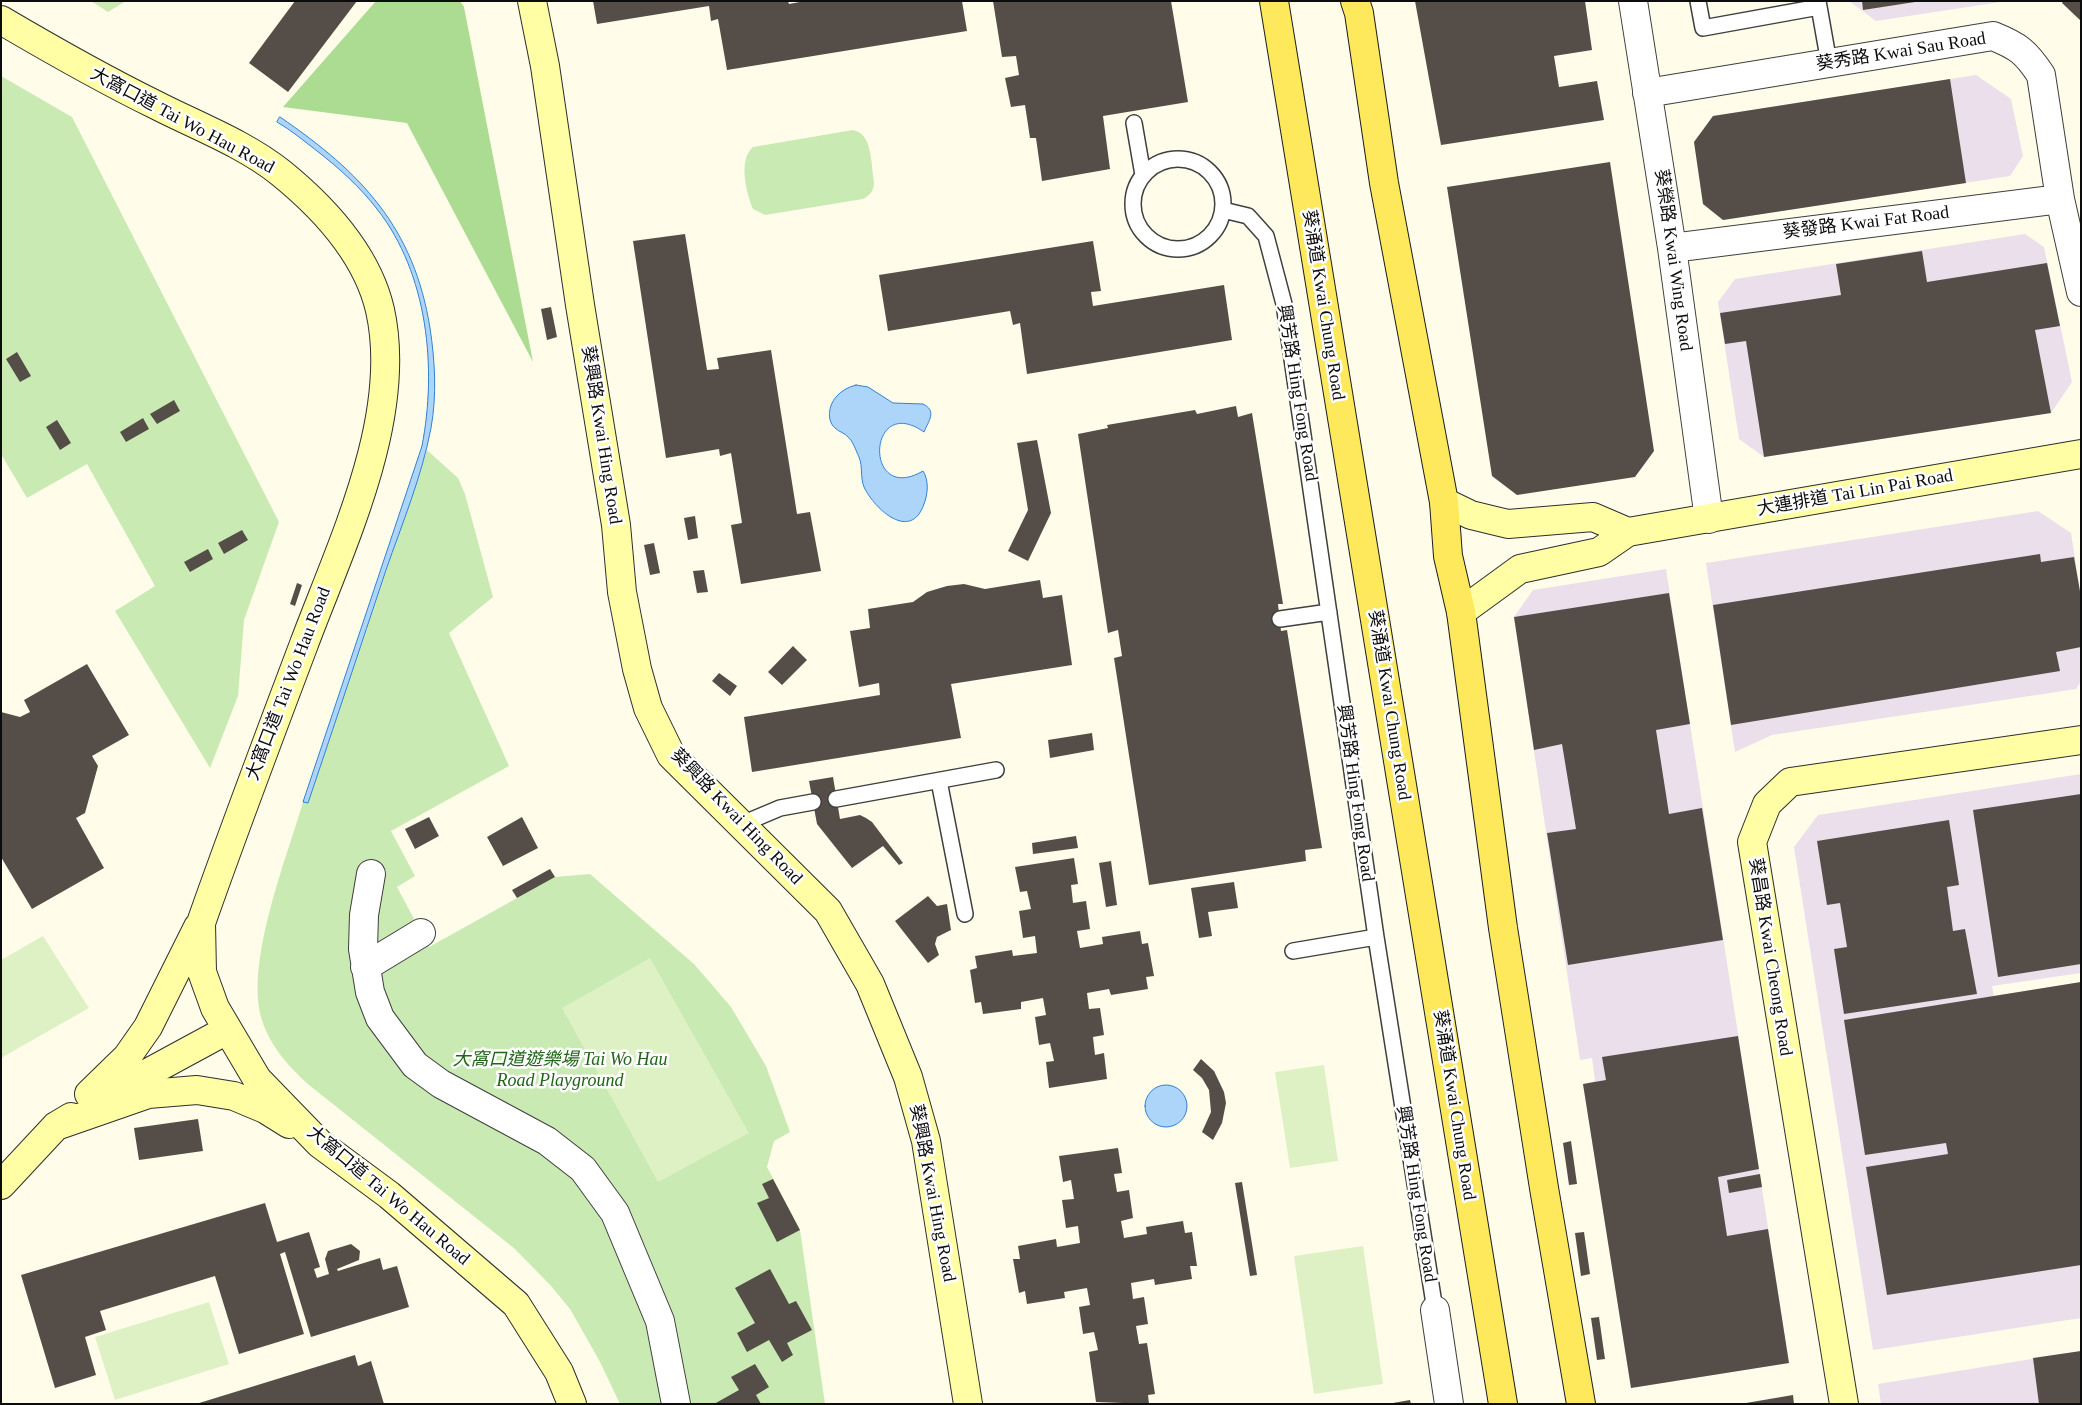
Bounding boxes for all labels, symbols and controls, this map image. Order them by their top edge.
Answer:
street label: 葵秀路 Kwai Sau Road [1815,28,1987,76]
street label: 大窩口道 Tai Wo Hau Road [86,63,278,179]
street label: 葵榮路 Kwai Wing Road [1650,168,1696,352]
street label: 葵發路 Kwai Fat Road [1782,202,1950,244]
street label: 葵涌道 Kwai Chung Road [1297,208,1349,402]
street label: 興芳路 Hing Fong Road [1272,303,1322,483]
street label: 葵興路 Kwai Hing Road [576,344,626,526]
street label: 大連排道 Tai Lin Pai Road [1755,465,1955,521]
street label: 大窩口道 Tai Wo Hau Road [242,584,336,784]
street label: 葵涌道 Kwai Chung Road [1363,608,1415,802]
street label: 興芳路 Hing Fong Road [1332,703,1378,883]
street label: 葵興路 Kwai Hing Road [666,745,806,889]
street label: 葵昌路 Kwai Cheong Road [1744,856,1796,1058]
street label: 葵涌道 Kwai Chung Road [1428,1008,1480,1202]
park label: 大窩口道遊樂場 Tai Wo Hau Road Playground [452,1049,668,1092]
street label: 葵興路 Kwai Hing Road [904,1102,960,1284]
street label: 興芳路 Hing Fong Road [1391,1104,1441,1284]
street label: 大窩口道 Tai Wo Hau Road [302,1122,474,1270]

